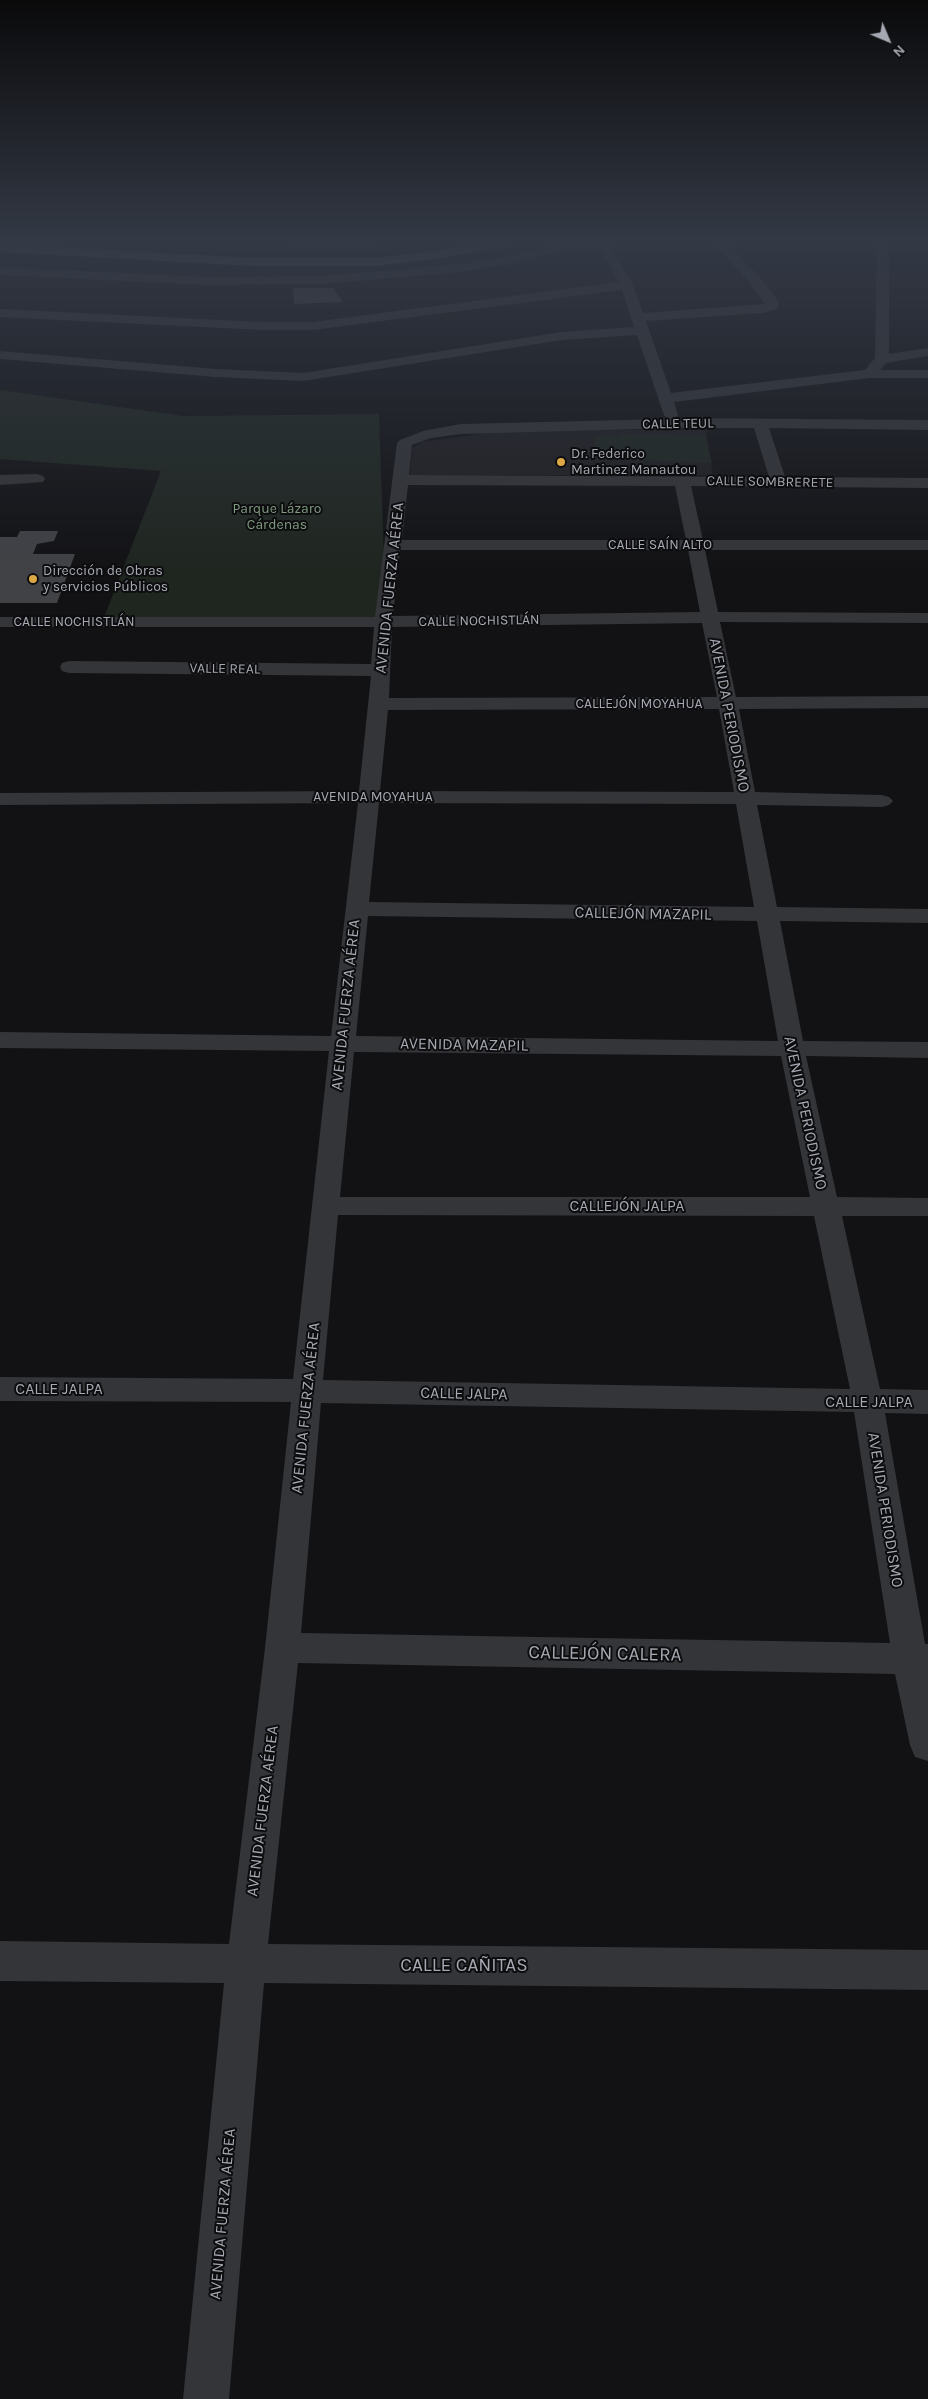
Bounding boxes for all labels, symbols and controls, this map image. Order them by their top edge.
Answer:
north arrow [863,15,913,65]
text: N [889,41,909,61]
street label: CALLE TEUL [642,415,714,433]
place label: Dr. Federico Martinez Manautou [571,446,696,478]
marker: Dr. Federico Martinez Manautou [555,456,567,468]
street label: CALLE SOMBRERETE [706,472,834,492]
park label: Parque Lázaro Cárdenas [232,501,322,534]
street label: AVENIDA FUERZA AÉREA [371,501,409,675]
street label: CALLE SAÍN ALTO [608,537,712,553]
place label: Dirección de Obras y servicios Públicos [43,563,168,596]
marker: Dirección de Obras y servicios Públicos [27,573,39,585]
street label: CALLE NOCHISTLÁN [418,612,540,630]
street label: CALLE NOCHISTLÁN [13,614,135,630]
street label: AVENIDA PERIODISMO [705,636,753,794]
street label: VALLE REAL [189,660,261,678]
street label: CALLEJÓN MOYAHUA [575,696,703,712]
street label: AVENIDA MOYAHUA [313,789,433,805]
street label: CALLEJÓN MAZAPIL [574,903,712,925]
street label: AVENIDA FUERZA AÉREA [327,918,365,1092]
street label: AVENIDA MAZAPIL [400,1034,528,1056]
street label: AVENIDA PERIODISMO [779,1034,831,1192]
street label: CALLEJÓN JALPA [569,1196,685,1216]
street label: AVENIDA FUERZA AÉREA [287,1321,325,1495]
street label: CALLE JALPA [15,1379,103,1399]
street label: CALLE JALPA [420,1384,508,1404]
street label: CALLE JALPA [825,1392,913,1412]
street label: AVENIDA PERIODISMO [863,1431,907,1589]
street label: CALLEJÓN CALERA [528,1641,682,1667]
street label: AVENIDA FUERZA AÉREA [243,1724,283,1898]
street label: CALLE CAÑITAS [400,1955,528,1977]
street label: AVENIDA FUERZA AÉREA [206,2128,240,2300]

